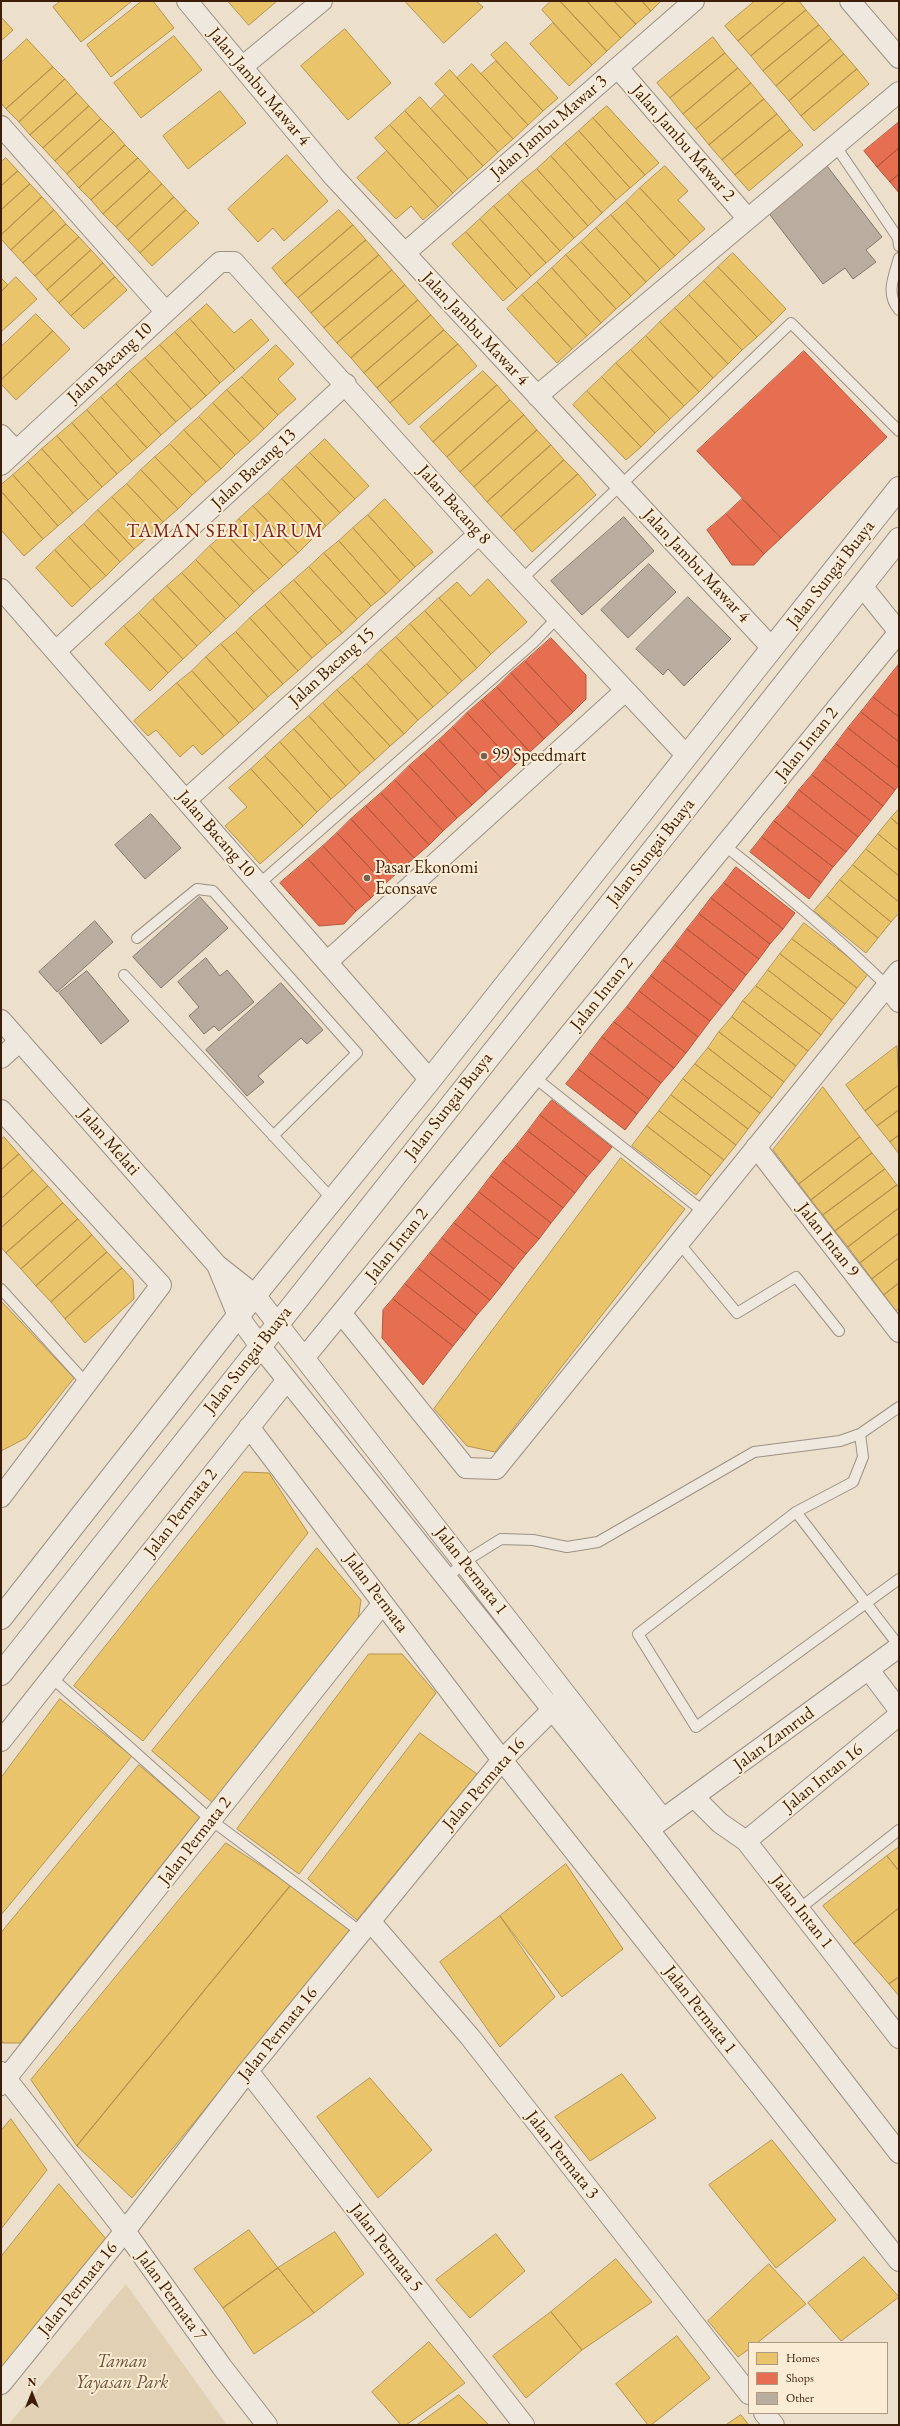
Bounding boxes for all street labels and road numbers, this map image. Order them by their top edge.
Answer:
street label: Jalan Jambu Mawar 4 [203,23,315,151]
street label: Jalan Jambu Mawar 3 [486,70,612,184]
street label: Jalan Jambu Mawar 2 [626,80,740,206]
street label: Jalan Jambu Mawar 4 [417,268,533,390]
street label: Jalan Bacang 10 [63,318,157,408]
street label: Jalan Bacang 13 [207,424,301,514]
street label: Jalan Bacang 8 [413,461,495,549]
street label: Jalan Jambu Mawar 4 [638,505,754,627]
street label: Jalan Sungai Buaya [782,516,880,632]
street label: Jalan Bacang 15 [285,623,379,711]
street label: Jalan Intan 2 [771,703,843,785]
street label: Jalan Bacang 10 [172,786,260,882]
street label: Jalan Sungai Buaya [602,794,700,910]
street label: Jalan Intan 2 [566,953,638,1035]
street label: Jalan Sungai Buaya [400,1048,498,1164]
street label: Jalan Melati [74,1104,144,1180]
street label: Jalan Intan 9 [792,1199,864,1281]
street label: Jalan Intan 2 [361,1204,433,1286]
street label: Jalan Sungai Buaya [199,1302,297,1418]
street label: Jalan Permata 2 [140,1464,222,1562]
street label: Jalan Permata 1 [430,1522,512,1620]
street label: Jalan Permata [339,1549,413,1637]
street label: Jalan Zamrud [729,1702,819,1776]
street label: Jalan Permata 16 [438,1734,530,1834]
street label: Jalan Intan 16 [779,1739,867,1817]
street label: Jalan Permata 2 [154,1792,236,1890]
street label: Jalan Intan 1 [766,1871,838,1953]
street label: Jalan Permata 1 [659,1961,741,2059]
street label: Jalan Permata 16 [233,1983,323,2085]
street label: Jalan Permata 3 [521,2106,603,2204]
street label: Jalan Permata 5 [345,2199,427,2297]
street label: Jalan Permata 16 [33,2238,123,2340]
street label: Jalan Permata 7 [131,2247,211,2345]

